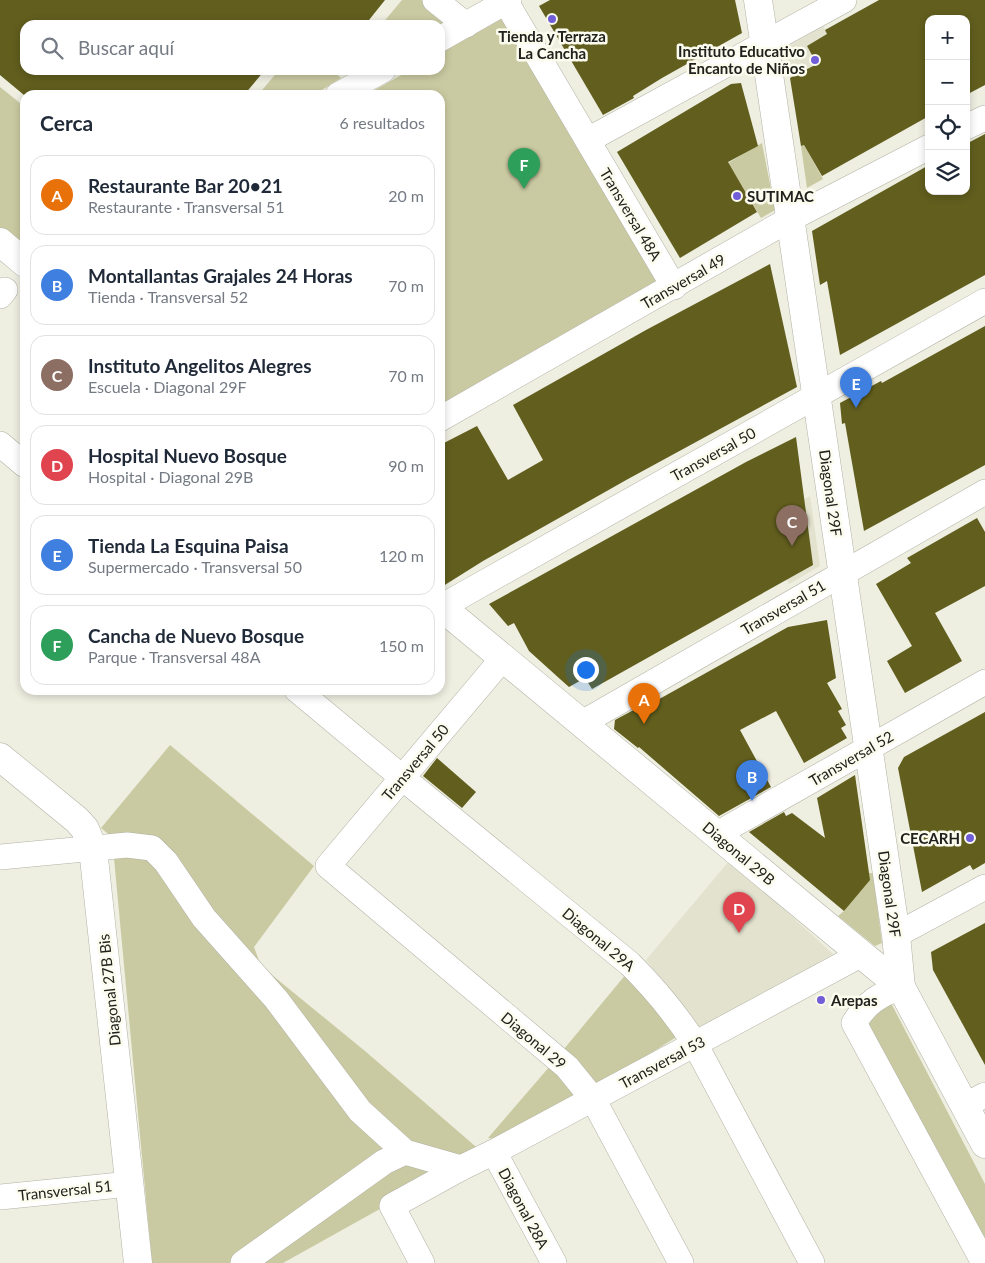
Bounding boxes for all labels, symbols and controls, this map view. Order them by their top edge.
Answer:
marker: Tienda y Terraza La Cancha [546,13,558,25]
map controls [925,15,970,195]
button: + [925,15,970,60]
search box [20,20,445,75]
place label: Tienda y Terraza La Cancha [498,27,606,62]
icon: search [38,34,66,62]
text: Buscar aquí [78,36,174,59]
place label: Instituto Educativo Encanto de Niños [678,42,805,77]
marker: Instituto Educativo Encanto de Niños [809,54,821,66]
button: − [925,60,970,105]
button: locate [925,105,970,150]
text: Cerca [40,110,93,135]
text: 6 resultados [339,113,425,132]
pin: F [508,148,540,189]
button: layers [925,150,970,195]
street label: Transversal 48A [596,165,666,264]
text: Restaurante Bar 20•21 [88,174,283,197]
text: A [51,186,63,205]
text: 20 m [388,186,424,205]
place label: SUTIMAC [747,187,814,205]
marker: SUTIMAC [731,190,743,202]
text: Restaurante · Transversal 51 [88,197,285,216]
street label: Transversal 49 [638,250,728,312]
text: Montallantas Grajales 24 Horas [88,264,353,287]
text: B [52,276,62,295]
text: 70 m [388,276,424,295]
text: Tienda · Transversal 52 [88,287,248,306]
text: Instituto Angelitos Alegres [88,354,312,377]
text: C [52,366,62,385]
text: 70 m [388,366,424,385]
pin: E [840,367,872,408]
text: Escuela · Diagonal 29F [88,377,247,396]
street label: Transversal 50 [667,423,759,485]
text: Hospital Nuevo Bosque [88,444,287,467]
street label: Diagonal 29F [816,448,846,538]
text: D [51,456,63,475]
text: 90 m [388,456,424,475]
text: Hospital · Diagonal 29B [88,467,253,486]
pin: C [776,505,808,546]
text: Tienda La Esquina Paisa [88,534,289,557]
text: E [52,546,62,565]
text: 120 m [379,546,424,565]
text: Supermercado · Transversal 50 [88,557,302,576]
street label: Transversal 51 [738,576,828,638]
text: Cancha de Nuevo Bosque [88,624,304,647]
text: F [52,636,62,655]
text: 150 m [379,636,424,655]
text: Parque · Transversal 48A [88,647,261,666]
your location [573,657,599,683]
pin: A [628,683,660,724]
street label: Transversal 50 [378,720,452,804]
street label: Transversal 52 [806,727,896,789]
pin: B [736,760,768,801]
street label: Diagonal 29B [699,818,779,888]
place label: CECARH [900,829,960,847]
marker: CECARH [964,832,976,844]
street label: Diagonal 29F [875,849,905,939]
pin: D [723,892,755,933]
street label: Diagonal 29A [559,903,640,975]
street label: Diagonal 27B Bis [94,933,124,1047]
place label: Arepas [830,991,878,1009]
marker: Arepas [815,994,827,1006]
street label: Diagonal 29 [498,1008,570,1072]
street label: Transversal 53 [616,1032,708,1092]
street label: Diagonal 28A [495,1164,553,1252]
street label: Transversal 51 [17,1176,113,1204]

